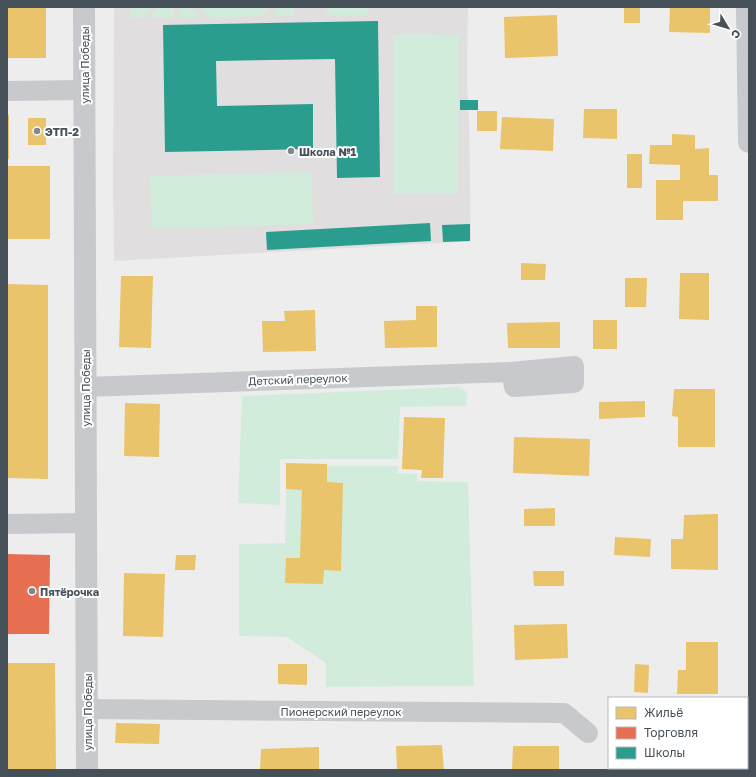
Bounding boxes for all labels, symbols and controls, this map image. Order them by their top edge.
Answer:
north arrow [708,8,748,48]
street label: улица Победы [78,26,91,104]
text: С [729,27,744,42]
place label: ЭТП-2 [45,125,79,138]
marker: ЭТП-2 [32,126,42,136]
place label: Школа №1 [299,145,357,158]
marker: Школа №1 [286,146,296,156]
street label: улица Победы [79,349,92,427]
street label: Детский переулок [248,371,348,387]
place label: Пятёрочка [40,585,99,598]
marker: Пятёрочка [27,586,37,596]
street label: улица Победы [81,673,94,751]
legend [608,697,748,769]
street label: Пионерский переулок [280,705,402,718]
text: Жильё [644,705,683,720]
text: Торговля [644,725,698,740]
text: Школы [644,745,685,760]

